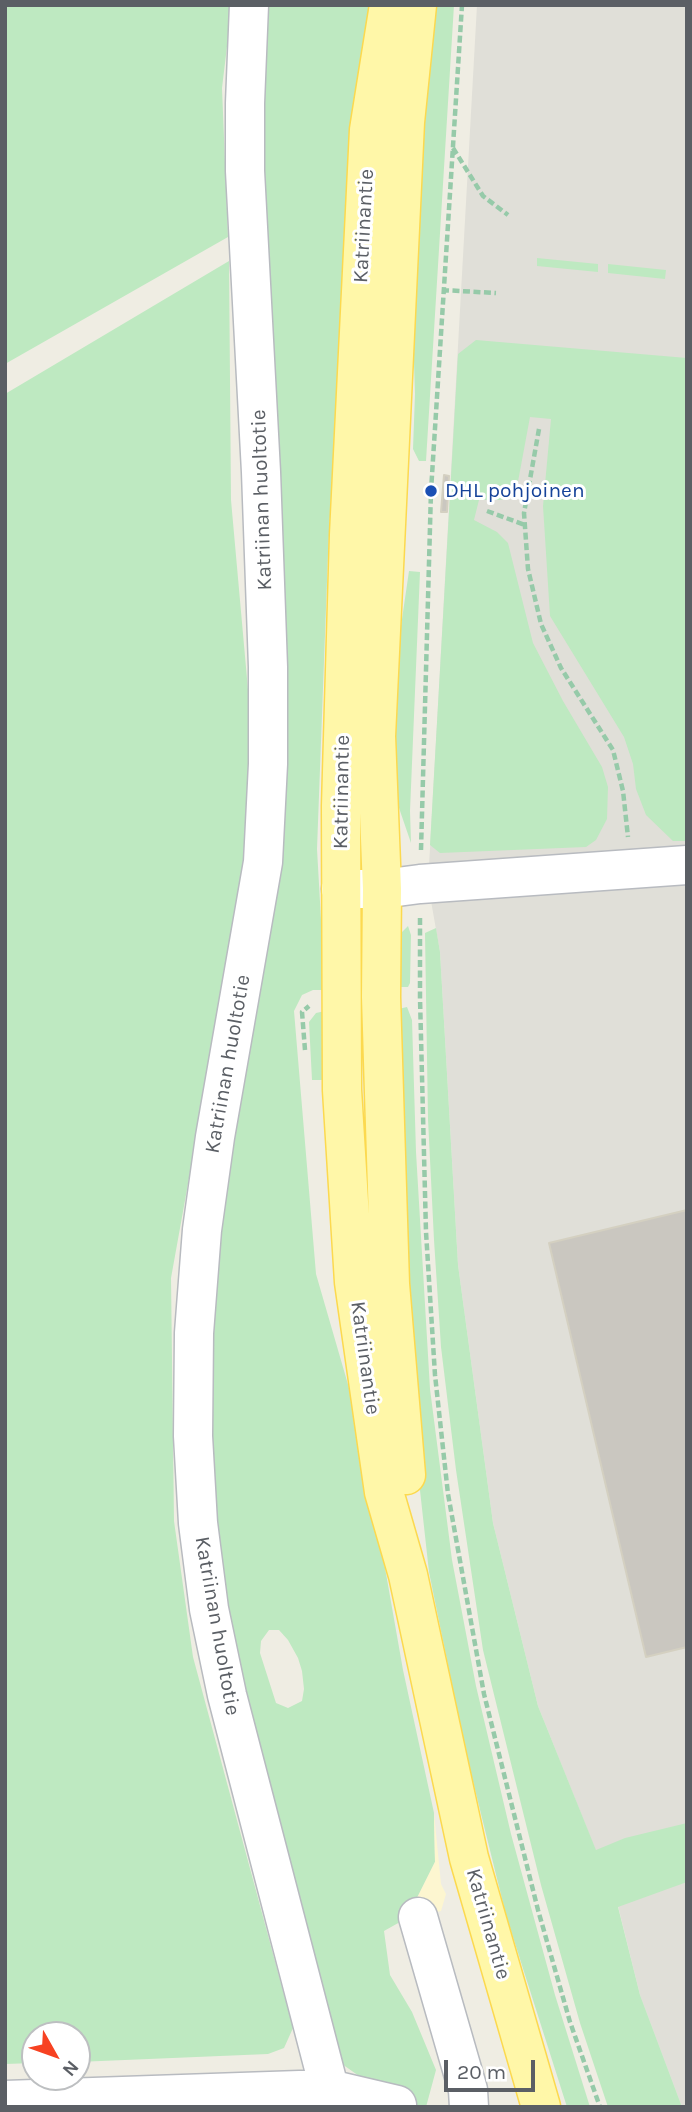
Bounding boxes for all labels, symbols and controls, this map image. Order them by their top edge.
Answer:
street label: Katriinantie [348,168,380,284]
street label: Katriinan huoltotie [246,409,278,591]
place label: DHL pohjoinen [445,478,585,504]
marker: DHL pohjoinen [423,483,439,499]
street label: Katriinantie [328,735,356,849]
street label: Katriinan huoltotie [200,973,256,1155]
street label: Katriinantie [345,1300,385,1416]
street label: Katriinan huoltotie [189,1535,245,1717]
street label: Katriinantie [460,1866,516,1982]
north arrow [21,2021,91,2091]
scale bar [447,2046,538,2090]
text: N [58,2056,83,2081]
text: 20 m [457,2060,506,2084]

